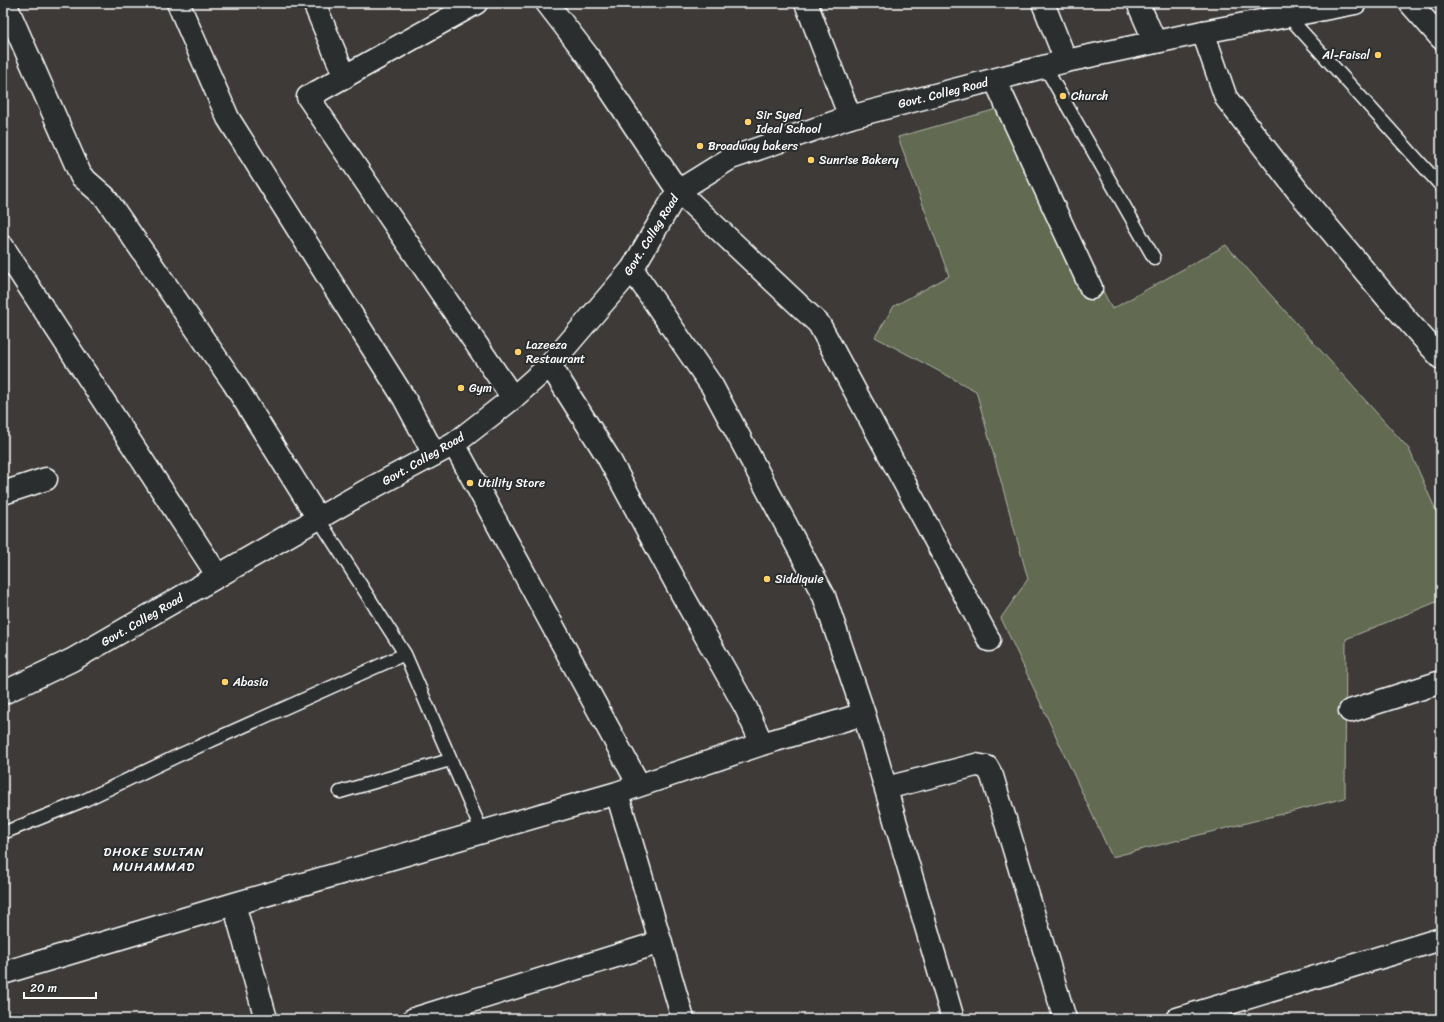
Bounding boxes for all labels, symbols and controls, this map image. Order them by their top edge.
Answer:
place label: Al-Faisal [1321,44,1371,66]
marker: Al-Faisal [1373,50,1383,60]
street label: Govt. Colleg Road [896,71,991,115]
place label: Church [1071,85,1108,107]
marker: Church [1058,91,1068,101]
place label: Sir Syed Ideal School [755,104,822,140]
marker: Sir Syed Ideal School [743,117,753,127]
place label: Broadway bakers [708,135,798,157]
marker: Broadway bakers [695,141,705,151]
place label: Sunrise Bakery [819,149,900,171]
marker: Sunrise Bakery [806,155,816,165]
street label: Govt. Colleg Road [617,189,685,280]
place label: Lazeeza Restaurant [526,334,585,370]
marker: Lazeeza Restaurant [513,347,523,357]
place label: Gym [469,377,492,399]
marker: Gym [456,383,466,393]
street label: Govt. Colleg Road [378,426,469,492]
place label: Utility Store [478,472,545,494]
marker: Utility Store [465,478,475,488]
place label: Siddiquie [775,568,824,590]
marker: Siddiquie [762,574,772,584]
street label: Govt. Colleg Road [97,587,188,653]
place label: Abasia [232,671,268,693]
marker: Abasia [220,677,230,687]
district label: DHOKE SULTAN MUHAMMAD [103,840,205,878]
scale bar [24,974,96,1000]
text: 20 m [30,977,57,999]

